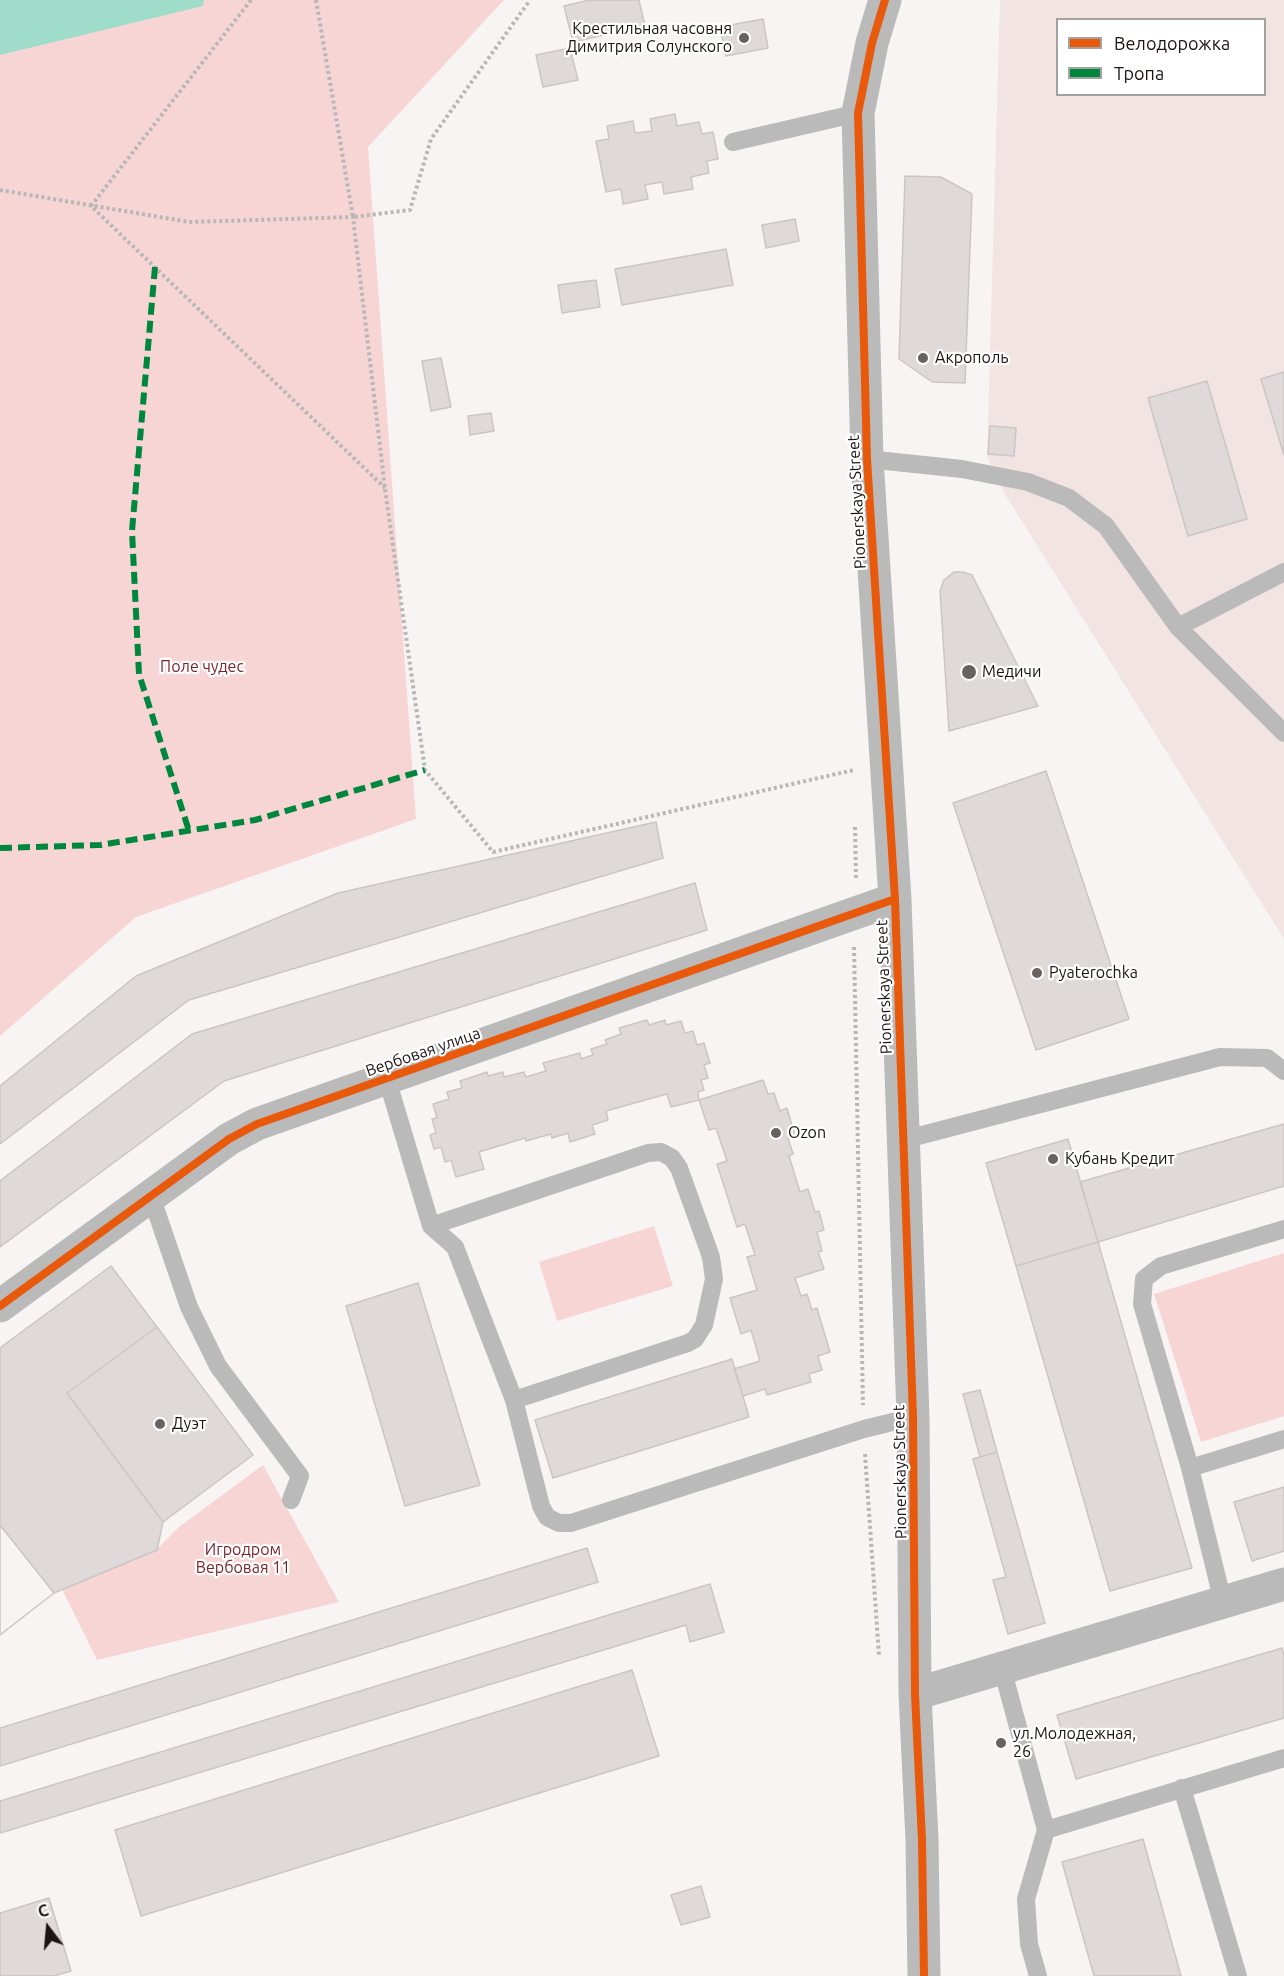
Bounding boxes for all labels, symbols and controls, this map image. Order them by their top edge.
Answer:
legend [1056,18,1266,96]
place label: Крестильная часовня Димитрия Солунского [566,19,732,57]
marker: Крестильная часовня Димитрия Солунского [737,31,751,45]
text: Велодорожка [1114,33,1230,53]
text: Тропа [1114,63,1164,83]
place label: Акрополь [935,348,1009,368]
marker: Акрополь [916,351,930,365]
street label: Pionerskaya Street [844,434,870,570]
park label: Поле чудес [160,657,244,677]
place label: Медичи [982,662,1041,682]
marker: Медичи [960,663,978,681]
street label: Pionerskaya Street [872,920,896,1054]
place label: Pyaterochka [1049,963,1138,983]
marker: Pyaterochka [1030,966,1044,980]
street label: Вербовая улица [363,1023,483,1081]
place label: Ozon [788,1123,826,1143]
marker: Ozon [769,1126,783,1140]
place label: Кубань Кредит [1065,1149,1175,1169]
marker: Кубань Кредит [1046,1152,1060,1166]
street label: Pionerskaya Street [889,1405,911,1539]
place label: Дуэт [172,1414,206,1434]
marker: Дуэт [153,1417,167,1431]
park label: Игродром Вербовая 11 [196,1540,290,1578]
place label: ул.Молодежная, 26 [1013,1724,1136,1762]
marker: ул.Молодежная, 26 [994,1736,1008,1750]
north arrow [18,1898,78,1958]
text: С [36,1901,50,1921]

